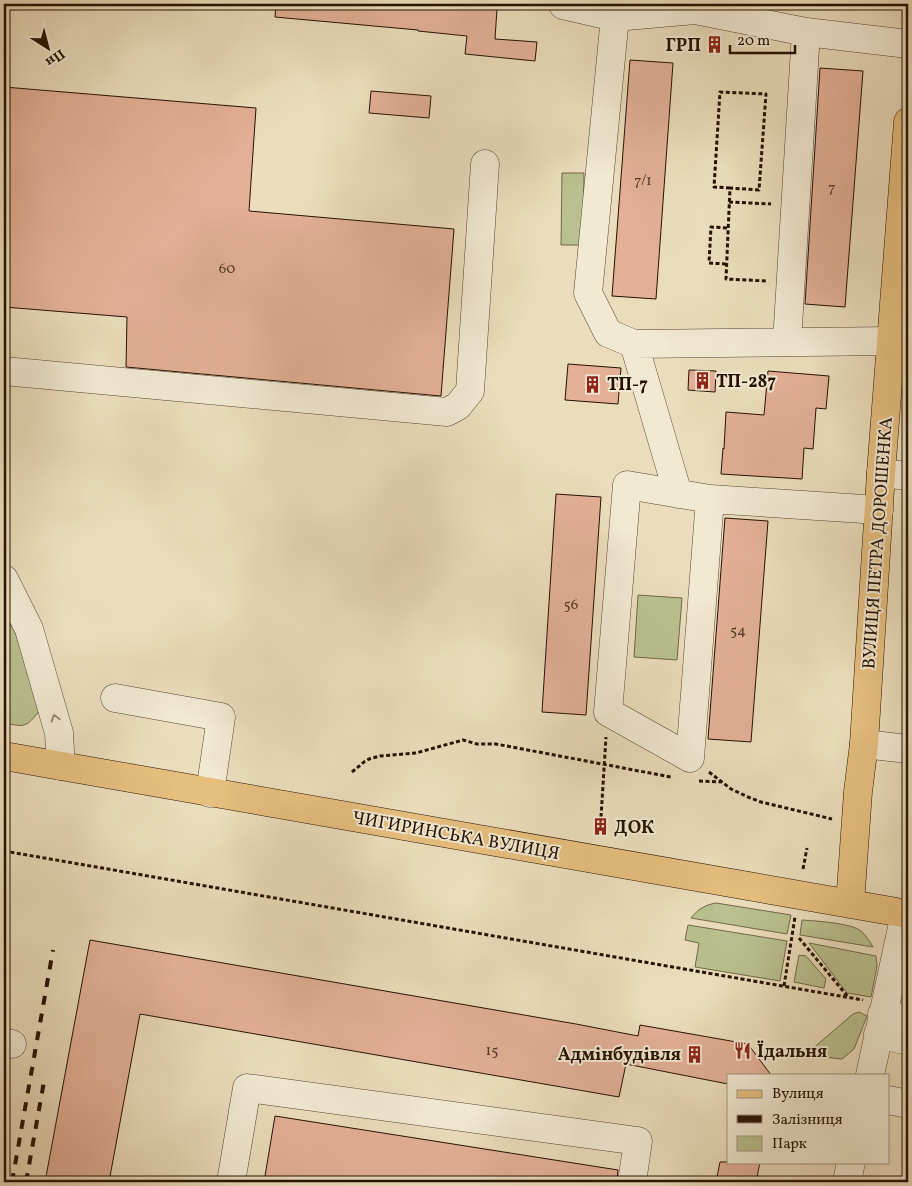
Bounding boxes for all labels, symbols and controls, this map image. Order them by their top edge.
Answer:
north arrow [22,22,72,72]
scale bar [730,22,794,54]
text: 20 m [737,31,770,52]
place label: ГРП [666,34,701,59]
building icon: ГРП [705,35,725,55]
text: Пн [41,44,68,71]
house number: 7/1 [634,171,652,192]
house number: 7 [828,178,836,199]
house number: 60 [219,259,235,280]
place label: ТП-287 [716,370,776,395]
building icon: ТП-287 [692,371,712,391]
place label: ТП-7 [607,373,648,398]
building icon: ТП-7 [583,374,603,394]
street label: ВУЛИЦЯ ПЕТРА ДОРОШЕНКА [857,416,900,670]
house number: 56 [564,595,578,616]
house number: 54 [730,621,746,642]
one-way arrow [51,715,61,723]
street label: ЧИГИРИНСЬКА ВУЛИЦЯ [350,806,561,867]
place label: ДОК [614,816,654,841]
building icon: ДОК [590,817,610,837]
place label: Їдальня [757,1040,827,1065]
house number: 15 [485,1041,499,1062]
restaurant icon: Їдальня [733,1041,753,1061]
place label: Адмінбудівля [558,1043,681,1068]
building icon: Адмінбудівля [685,1044,705,1064]
legend [727,1074,890,1164]
text: Вулиця [772,1084,824,1105]
text: Залізниця [772,1110,843,1131]
text: Парк [772,1134,807,1155]

